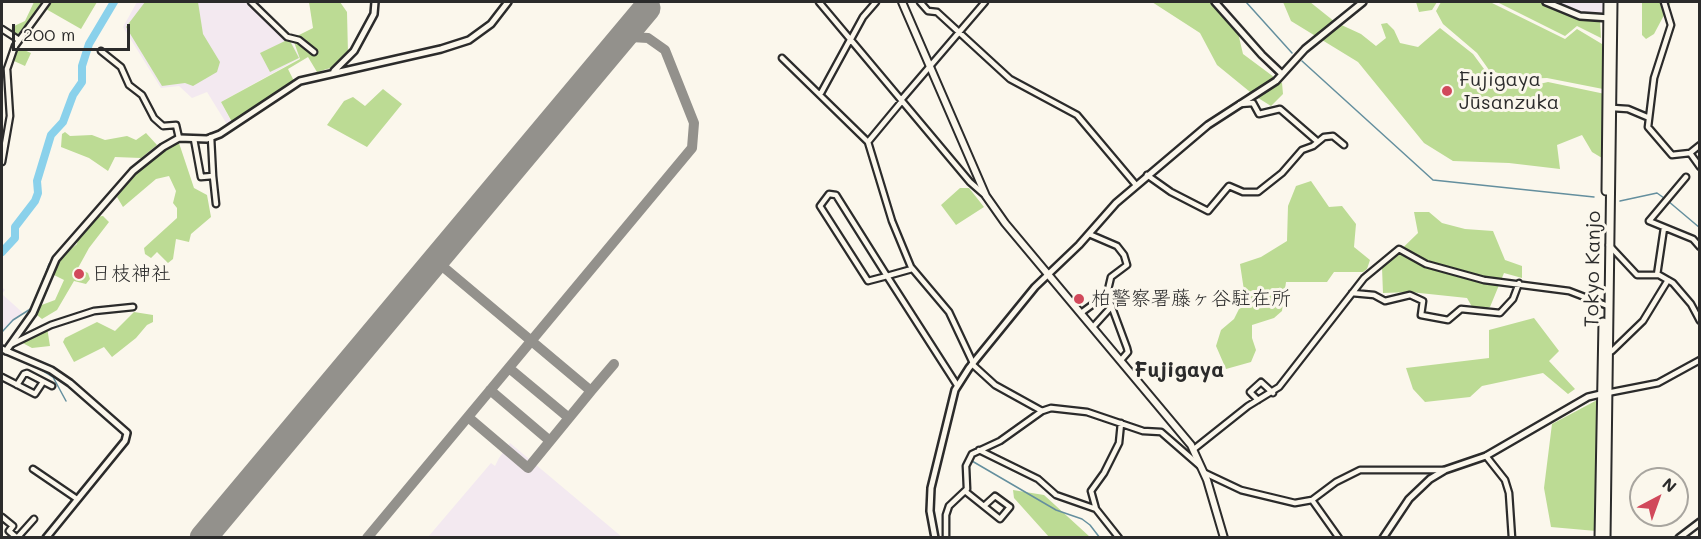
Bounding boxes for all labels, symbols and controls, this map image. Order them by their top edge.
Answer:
scale bar [15,12,134,50]
text: 200 m [23,22,75,46]
place label: Fujigaya Jūsanzuka [1459,68,1559,115]
marker: Fujigaya Jūsanzuka [1440,84,1454,98]
street label: Tokyo Kanjo [1580,211,1606,327]
place label: 日枝神社 [91,262,171,286]
marker: 日枝神社 [72,267,86,281]
place label: 柏警察署藤ヶ谷駐在所 [1091,287,1291,311]
marker: 柏警察署藤ヶ谷駐在所 [1072,292,1086,306]
district label: Fujigaya [1134,358,1224,384]
north arrow [1629,467,1689,527]
text: N [1658,473,1681,496]

